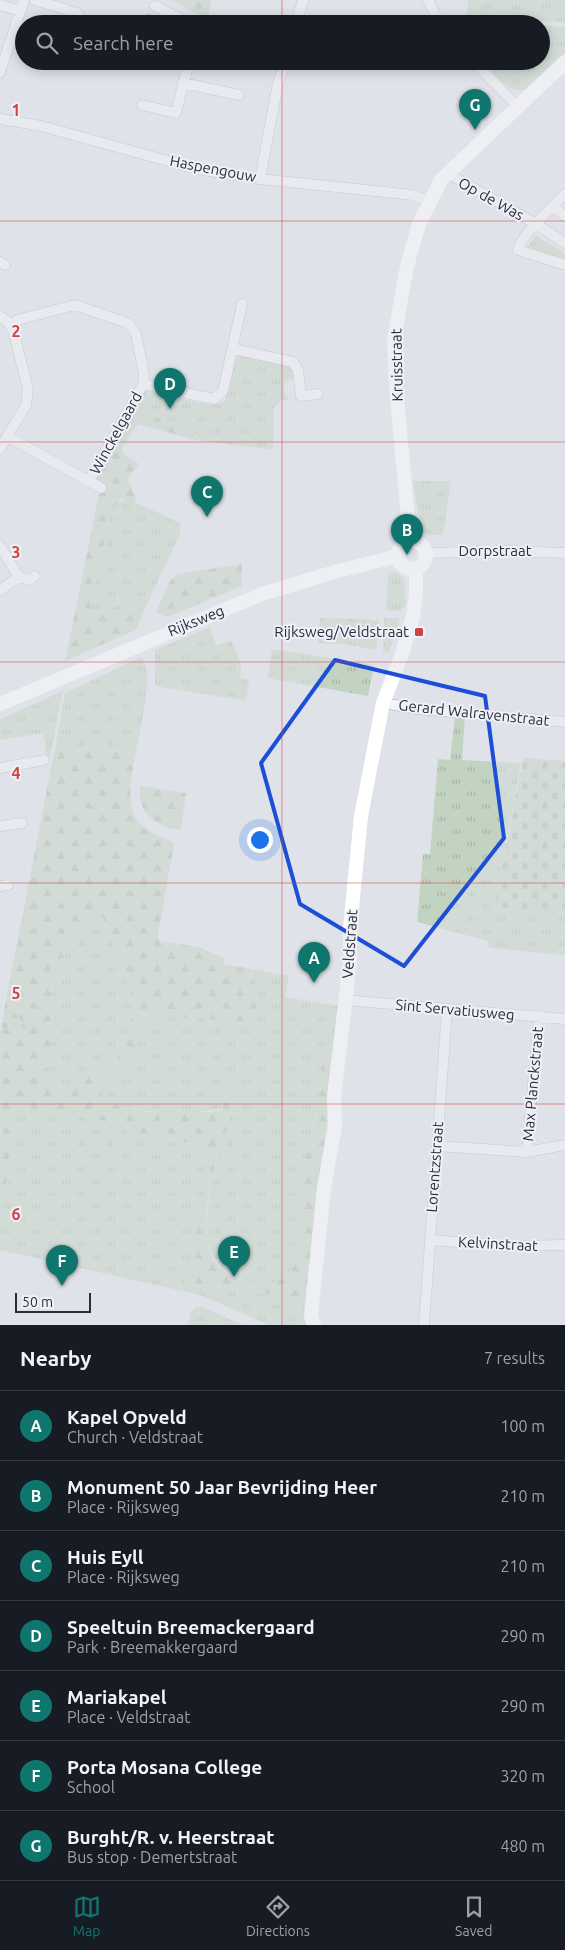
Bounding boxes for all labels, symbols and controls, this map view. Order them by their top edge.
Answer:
search box [15,15,550,70]
icon: search [33,29,61,57]
text: Search here [73,32,173,54]
pin: G [459,89,491,130]
text: 1 [11,101,21,119]
street label: Haspengouw [168,152,258,185]
street label: Op de Was [456,174,527,223]
text: 2 [11,322,21,340]
street label: Kruisstraat [387,328,406,402]
pin: D [154,368,186,409]
street label: Winckelgaard [86,389,145,477]
pin: C [191,476,223,517]
pin: B [391,514,423,555]
street label: Dorpstraat [458,542,532,559]
text: 3 [11,543,21,561]
street label: Rijksweg [165,602,226,640]
place label: Rijksweg/Veldstraat [274,623,409,640]
marker: Rijksweg/Veldstraat [413,626,425,638]
street label: Gerard Walravenstraat [398,696,550,729]
text: 4 [11,764,21,782]
your location [247,827,273,853]
street label: Veldstraat [339,909,360,979]
pin: A [298,942,330,983]
text: 5 [11,984,21,1002]
street label: Sint Servatiusweg [395,996,515,1023]
street label: Max Planckstraat [519,1026,546,1142]
street label: Lorentzstraat [423,1121,446,1213]
text: 6 [11,1205,21,1223]
street label: Kelvinstraat [458,1233,539,1254]
pin: E [218,1236,250,1277]
pin: F [46,1245,78,1286]
scale bar [15,1290,91,1313]
text: 50 m [22,1294,53,1310]
text: Nearby [20,1346,91,1370]
text: 7 results [484,1349,545,1367]
text: Kapel Opveld [67,1406,187,1428]
text: A [30,1417,42,1435]
text: 100 m [500,1417,545,1435]
text: Church · Veldstraat [67,1428,203,1446]
text: Monument 50 Jaar Bevrijding Heer [67,1476,377,1498]
text: B [31,1487,41,1505]
text: 210 m [500,1487,545,1505]
text: Place · Rijksweg [67,1498,180,1516]
text: Huis Eyll [67,1546,144,1568]
text: C [31,1557,41,1575]
text: 210 m [500,1557,545,1575]
text: Place · Rijksweg [67,1568,180,1586]
text: Speeltuin Breemackergaard [67,1616,315,1638]
text: D [30,1627,42,1645]
text: 290 m [500,1627,545,1645]
text: Park · Breemakkergaard [67,1638,238,1656]
text: Mariakapel [67,1686,167,1708]
text: E [31,1697,41,1715]
text: 290 m [500,1697,545,1715]
text: Place · Veldstraat [67,1708,191,1726]
text: Porta Mosana College [67,1756,262,1778]
text: F [32,1767,41,1785]
text: 320 m [500,1767,545,1785]
text: School [67,1778,115,1796]
text: Burght/R. v. Heerstraat [67,1826,274,1848]
text: G [30,1837,42,1855]
text: 480 m [500,1837,545,1855]
text: Bus stop · Demertstraat [67,1848,237,1866]
tab: Map [73,1893,101,1939]
tab: Directions [246,1893,310,1939]
tab: Saved [455,1893,492,1939]

